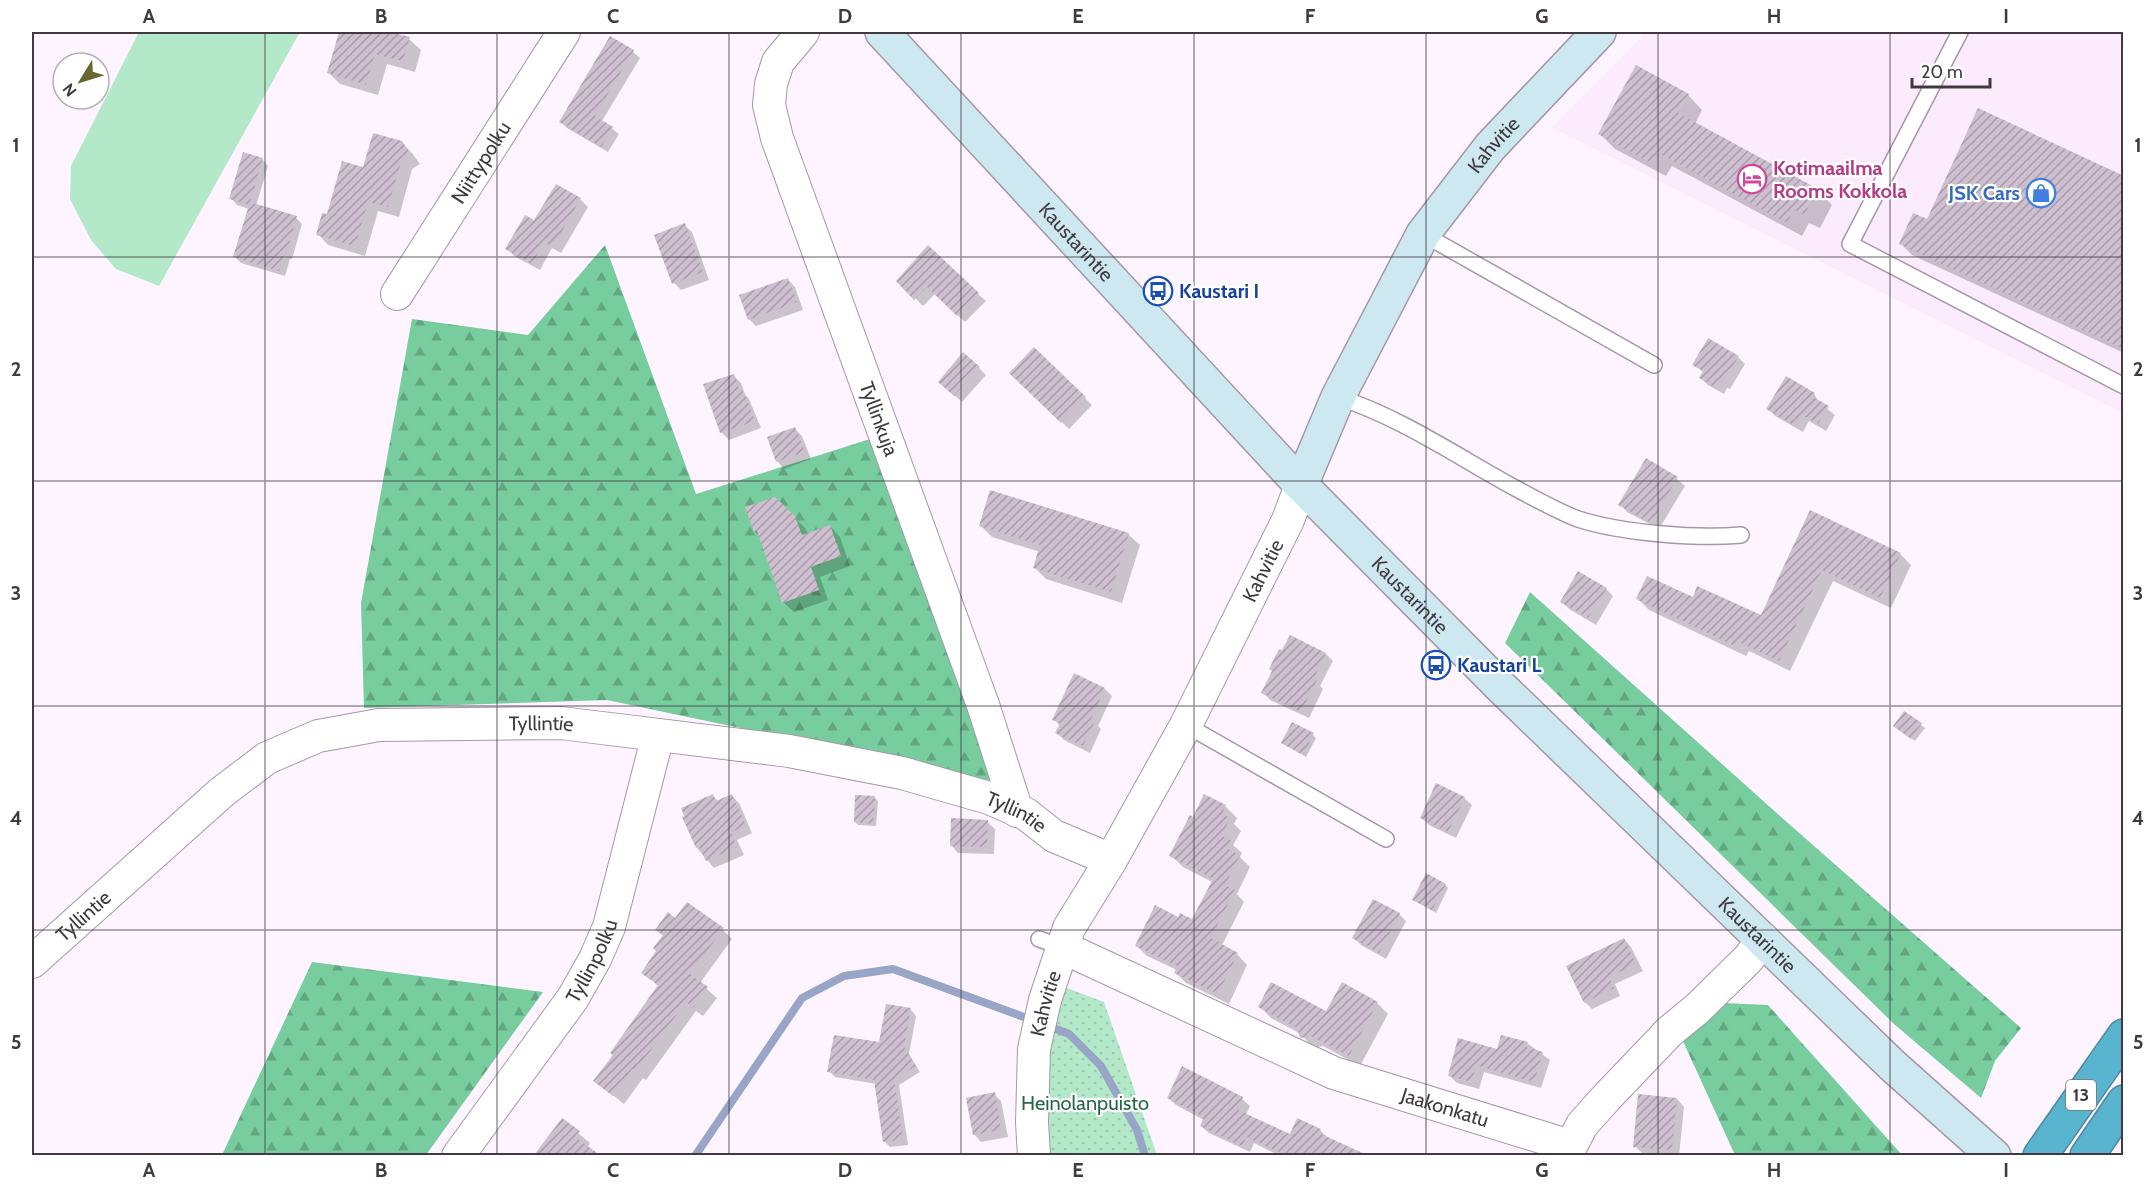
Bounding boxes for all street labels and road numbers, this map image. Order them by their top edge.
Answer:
street label: Kahvitie [1462,112,1524,178]
street label: Niittypolku [446,117,516,208]
street label: Kaustarintie [1034,197,1119,286]
street label: Tyllinkuja [855,378,904,460]
street label: Kahvitie [1237,535,1288,606]
street label: Kaustarintie [1367,552,1453,639]
street label: Tyllintie [508,711,575,736]
street label: Tyllintie [983,786,1051,838]
street label: Tyllintie [51,885,116,947]
street label: Kaustarintie [1714,892,1801,978]
street label: Tyllinpolku [561,917,622,1007]
street label: Kahvitie [1025,968,1066,1038]
road number: 13 [2066,1080,2096,1110]
street label: Jaakonkatu [1397,1082,1492,1132]

